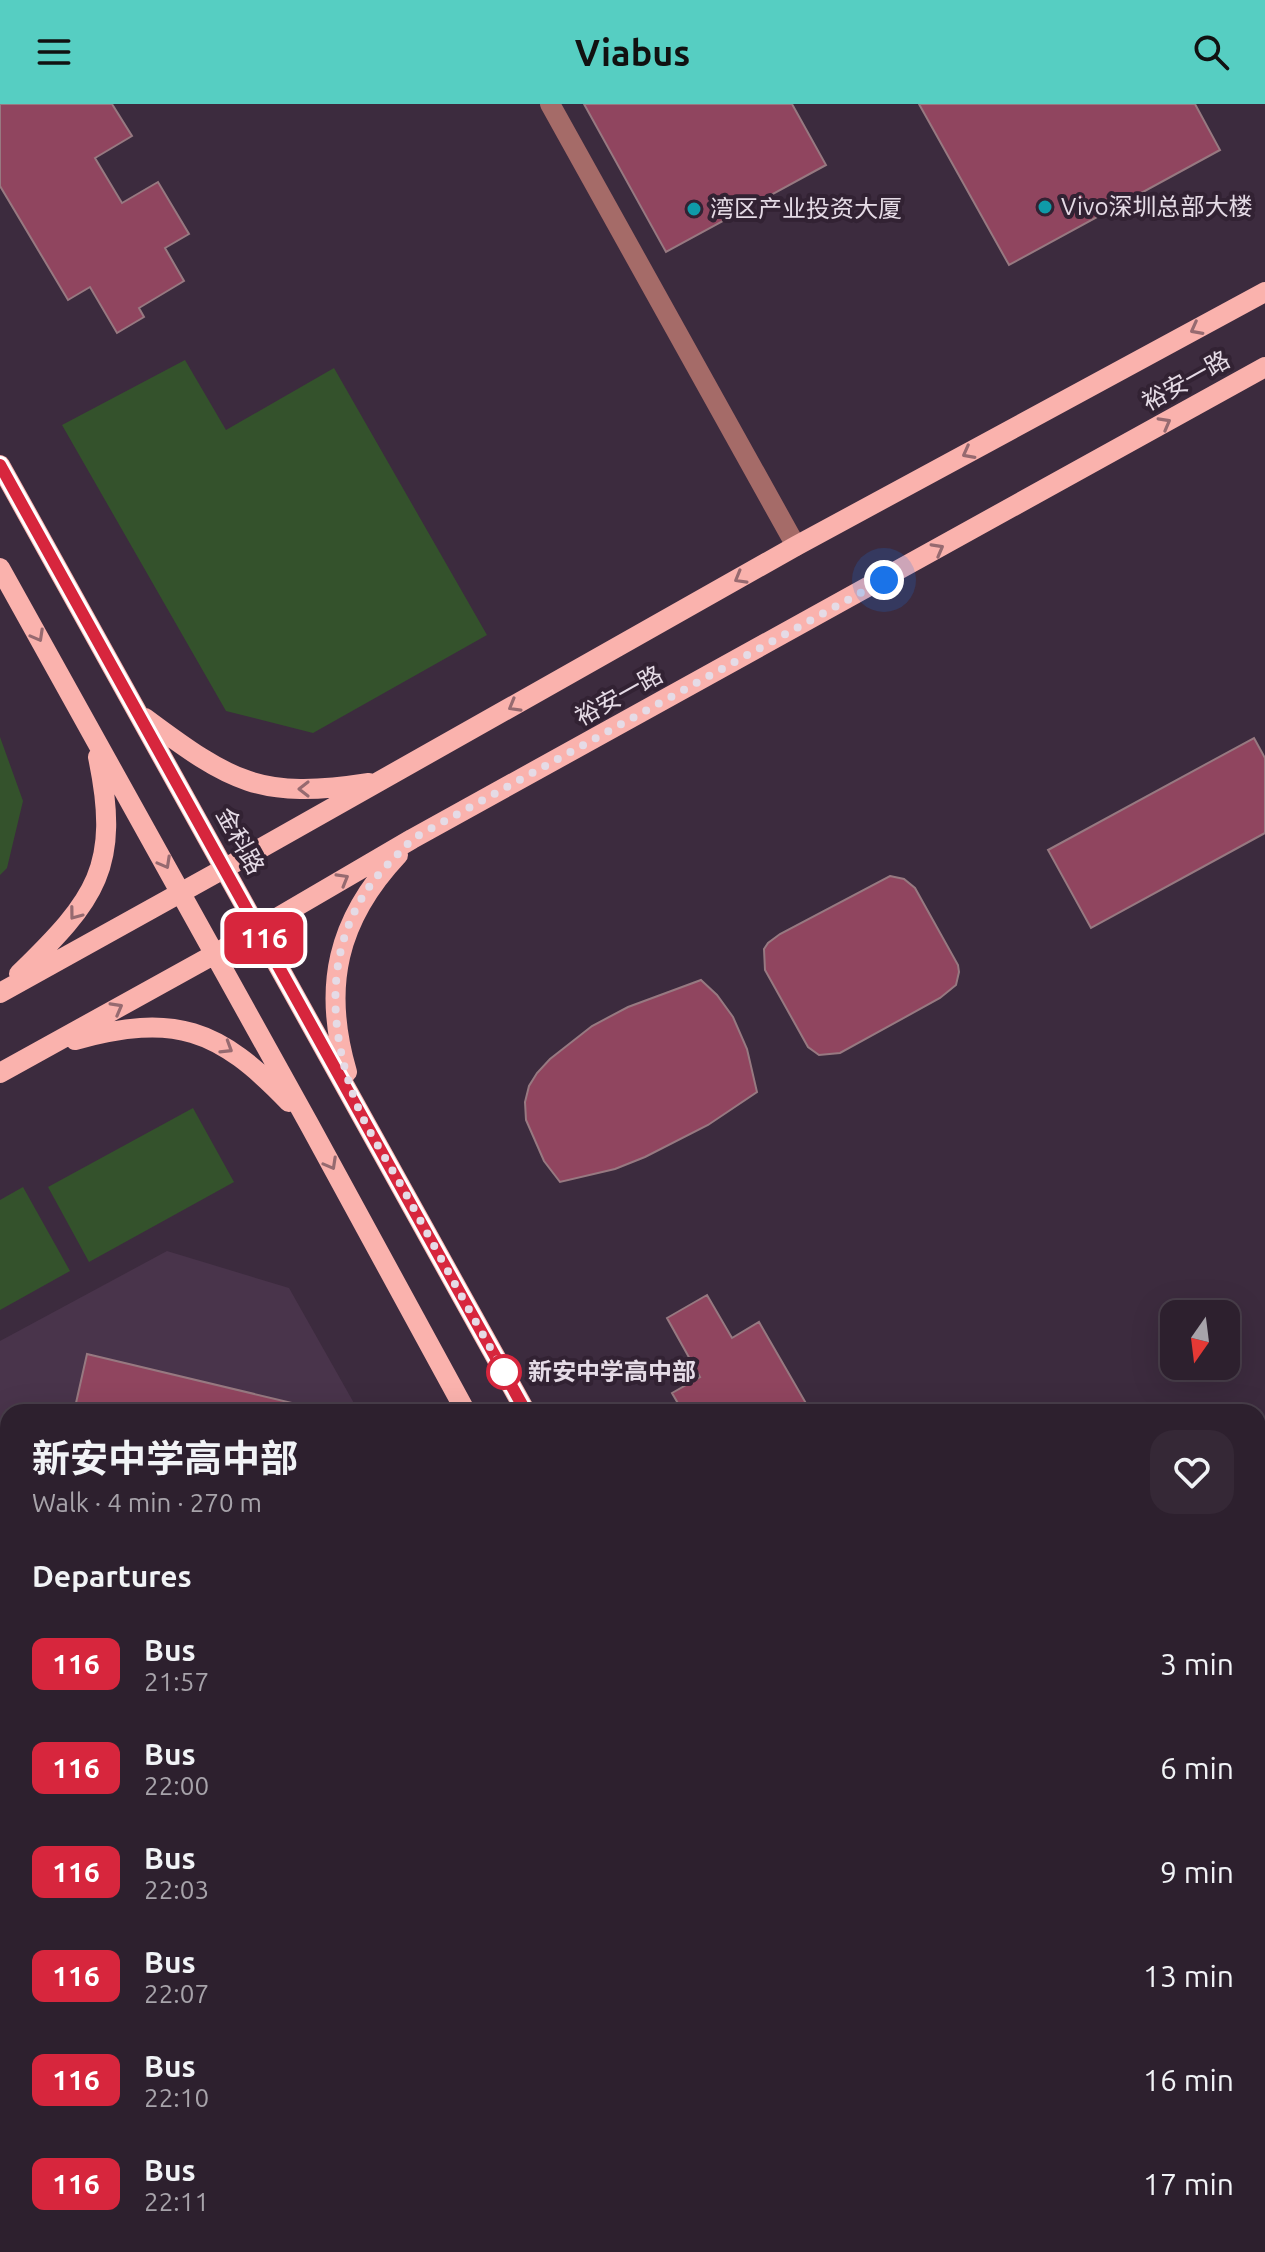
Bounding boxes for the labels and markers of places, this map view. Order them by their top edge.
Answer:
place label: Vivo深圳总部大楼 [1061,193,1253,220]
place label: 湾区产业投资大厦 [710,195,902,222]
marker: Vivo深圳总部大楼 [1036,198,1054,216]
marker: 湾区产业投资大厦 [685,200,703,218]
marker: 新安中学高中部 [487,1355,521,1389]
place label: 新安中学高中部 [528,1358,696,1385]

